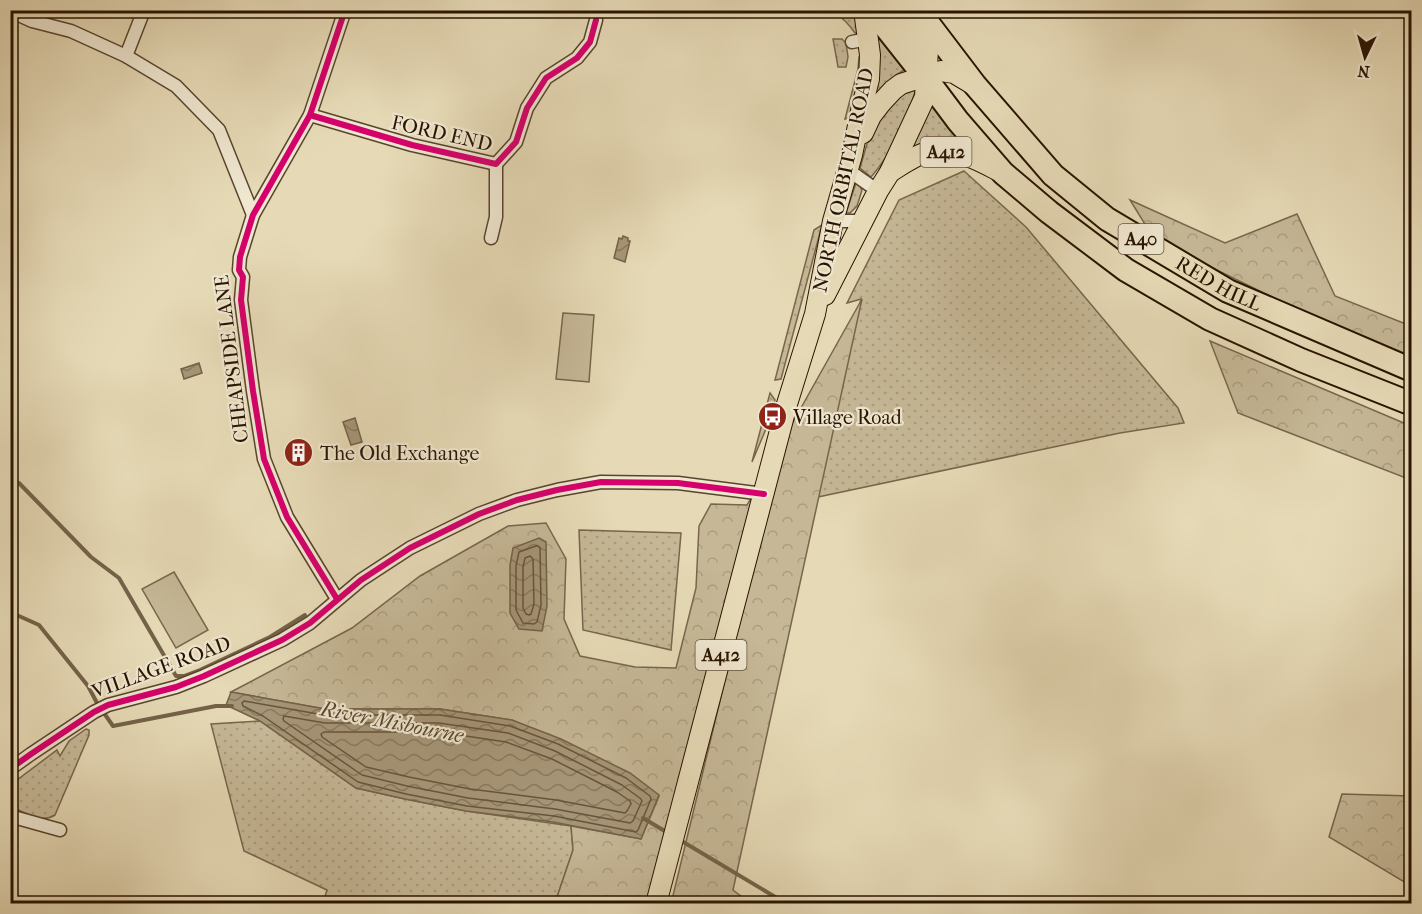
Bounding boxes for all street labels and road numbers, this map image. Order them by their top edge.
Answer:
street label: NORTH ORBITAL ROAD [808,66,879,294]
street label: FORD END [389,111,495,156]
road number: A412 [920,137,972,167]
road number: A40 [1118,224,1164,254]
street label: RED HILL [1171,252,1265,316]
street label: CHEAPSIDE LANE [210,274,253,444]
street label: VILLAGE ROAD [88,632,234,704]
road number: A412 [696,640,746,670]

